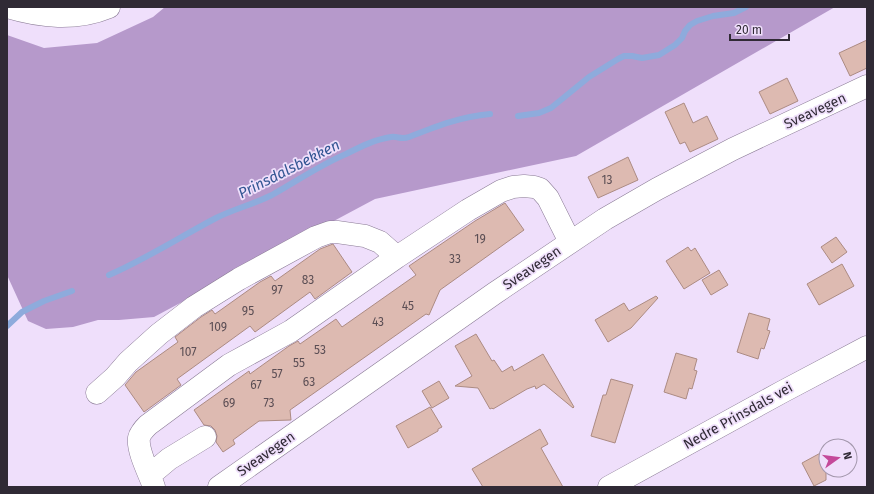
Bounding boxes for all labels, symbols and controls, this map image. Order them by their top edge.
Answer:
scale bar [730,16,789,42]
text: 20 m [736,23,762,37]
street label: Sveavegen [781,89,849,133]
water label: Prinsdalsbekken [235,136,343,202]
house number: 13 [601,173,613,187]
house number: 19 [474,232,486,246]
street label: Sveavegen [500,242,564,294]
house number: 33 [449,252,461,266]
house number: 83 [302,273,314,287]
house number: 97 [271,283,283,297]
house number: 45 [402,299,414,313]
house number: 95 [242,304,254,318]
house number: 43 [372,315,384,329]
house number: 109 [209,320,227,334]
house number: 53 [314,343,326,357]
house number: 107 [180,345,196,359]
house number: 55 [293,356,305,370]
house number: 57 [271,367,283,381]
house number: 63 [303,375,315,389]
house number: 67 [250,378,262,392]
street label: Nedre Prinsdals vei [680,379,796,453]
house number: 69 [223,396,235,410]
house number: 73 [263,396,275,410]
street label: Sveavegen [234,428,298,480]
north arrow [818,438,858,478]
text: N [840,451,854,461]

